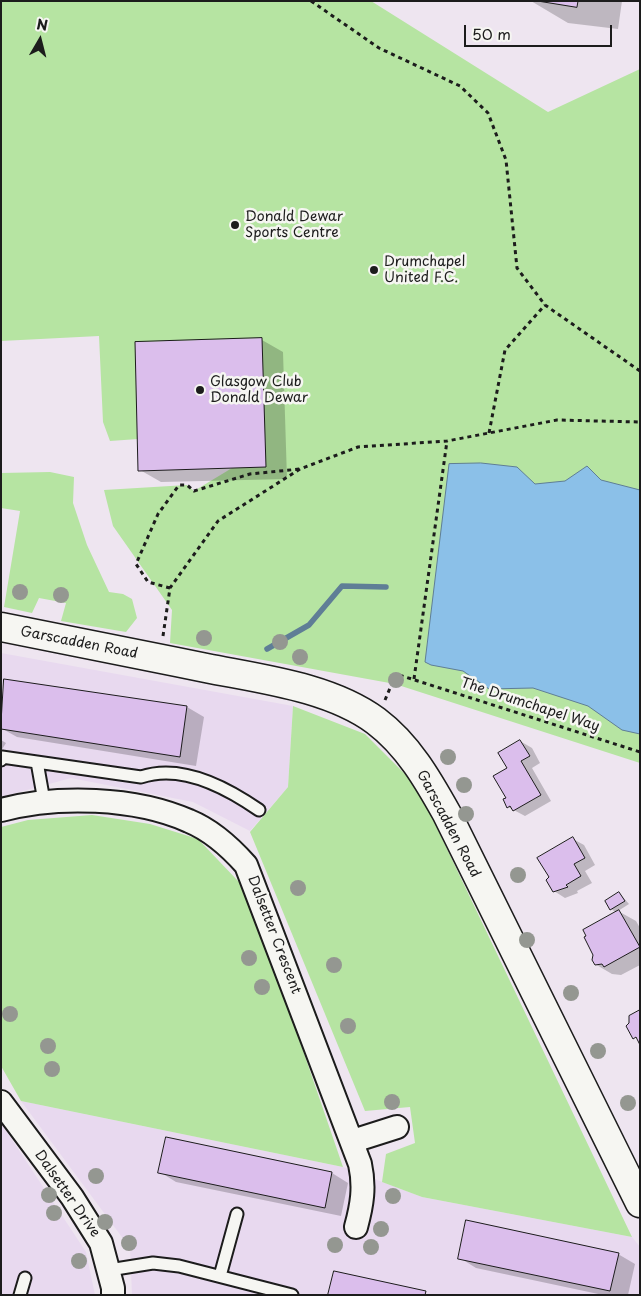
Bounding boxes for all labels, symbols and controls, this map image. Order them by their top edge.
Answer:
text: N [35,13,49,36]
north arrow [15,15,65,65]
scale bar [466,15,614,47]
text: 50 m [472,22,511,45]
place label: Donald Dewar Sports Centre [245,209,343,242]
marker: Donald Dewar Sports Centre [229,219,241,231]
place label: Drumchapel United F.C. [384,254,465,286]
marker: Drumchapel United F.C. [368,264,380,276]
place label: Glasgow Club Donald Dewar [210,374,308,407]
marker: Glasgow Club Donald Dewar [194,384,206,396]
street label: Garscadden Road [19,623,139,663]
street label: The Drumchapel Way [458,675,602,735]
street label: Garscadden Road [413,767,483,881]
street label: Dalsetter Crescent [244,873,304,997]
street label: Dalsetter Drive [31,1147,103,1241]

